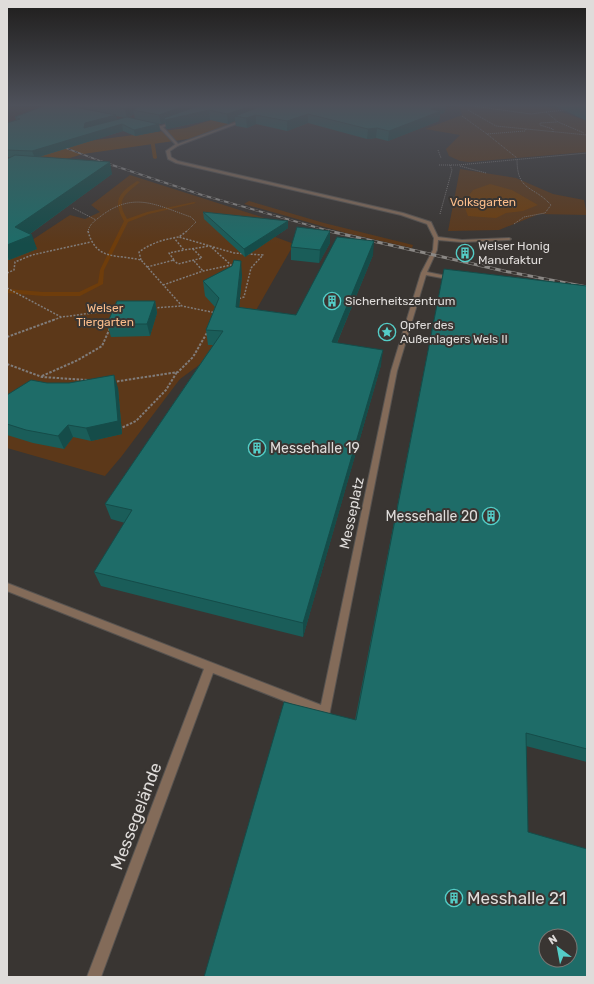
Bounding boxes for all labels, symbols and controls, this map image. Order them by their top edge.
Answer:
park label: Volksgarten [450,195,516,209]
place label: Welser Honig Manufaktur [478,239,550,267]
building icon: Welser Honig Manufaktur [455,243,475,263]
building icon: Sicherheitszentrum [322,291,342,311]
place label: Sicherheitszentrum [345,294,455,308]
park label: Welser Tiergarten [76,301,134,329]
place label: Opfer des Außenlagers Wels II [400,318,508,346]
place icon: Opfer des Außenlagers Wels II [377,322,397,342]
building icon: Messehalle 19 [247,438,267,458]
place label: Messehalle 19 [270,440,360,457]
street label: Messeplatz [336,475,368,551]
building icon: Messehalle 20 [481,506,501,526]
place label: Messehalle 20 [385,508,478,525]
street label: Messegelände [106,760,166,872]
building icon: Messhalle 21 [444,888,464,908]
place label: Messhalle 21 [467,888,566,908]
north arrow [538,928,578,968]
text: N [546,932,560,948]

